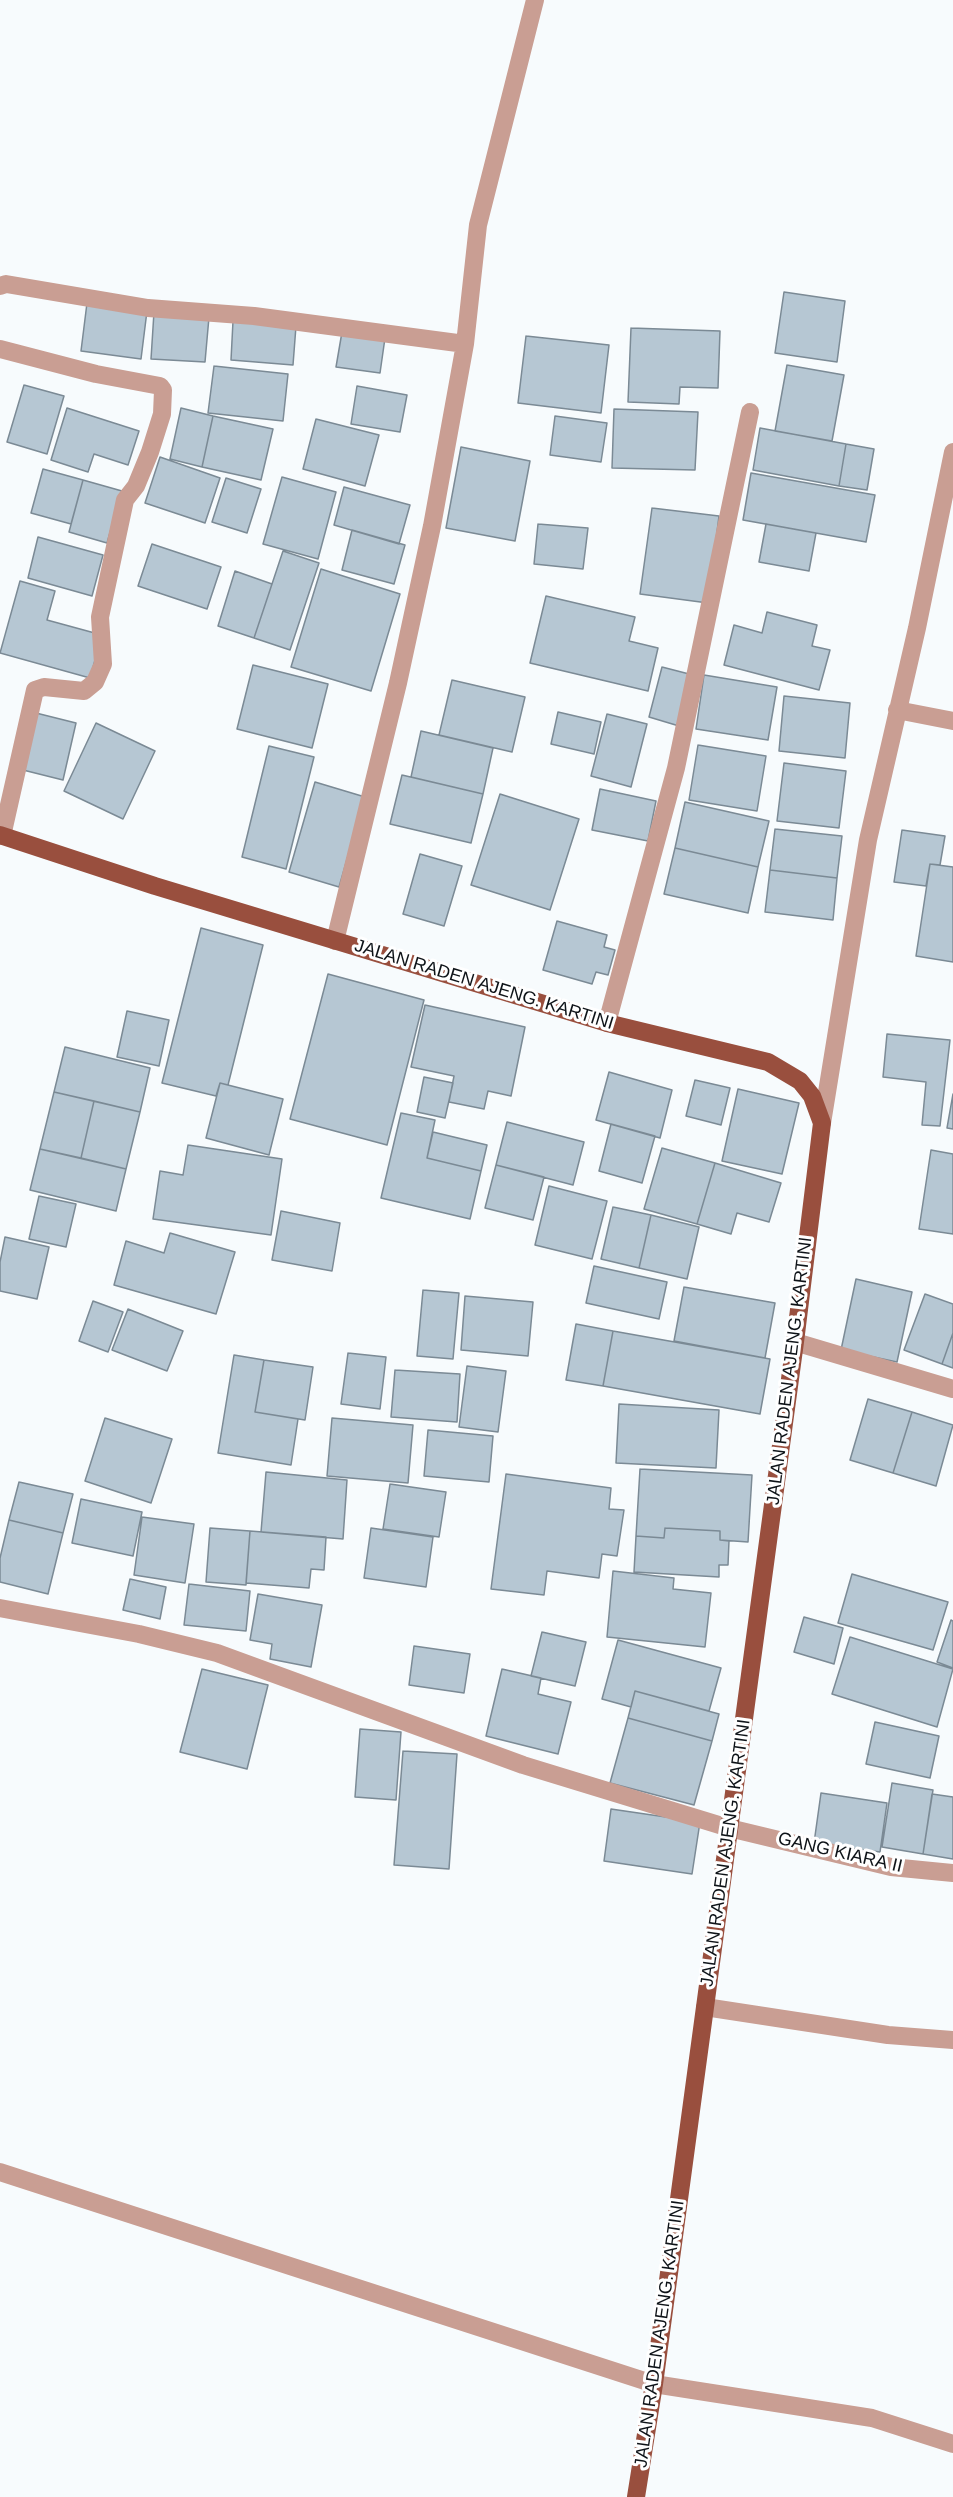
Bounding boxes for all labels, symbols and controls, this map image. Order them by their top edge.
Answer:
street label: JALAN RADEN AJENG. KARTINI [352,935,616,1035]
street label: JALAN RADEN AJENG. KARTINI [763,1236,817,1506]
street label: JALAN RADEN AJENG. KARTINI [697,1718,755,1988]
street label: GANG KIARA II [776,1828,904,1878]
street label: JALAN RADEN AJENG. KARTINI [631,2199,689,2469]

